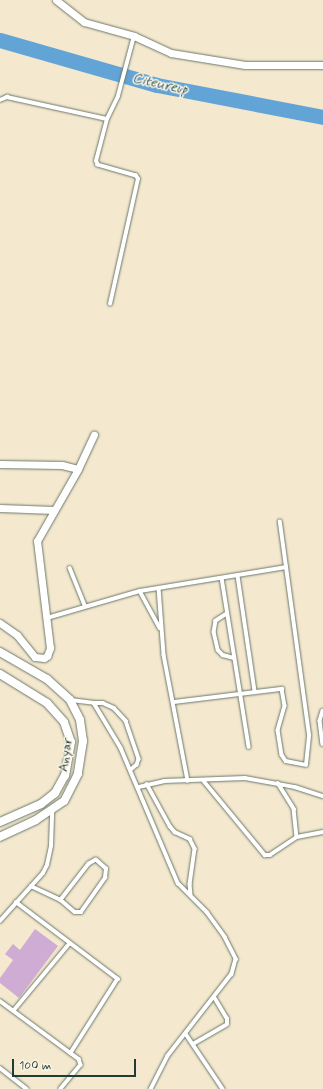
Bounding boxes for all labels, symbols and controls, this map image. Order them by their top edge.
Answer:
water label: Citeureup [131,70,189,98]
street label: Anyar [57,737,77,773]
scale bar [14,1051,138,1077]
text: 100 m [19,1058,51,1074]

